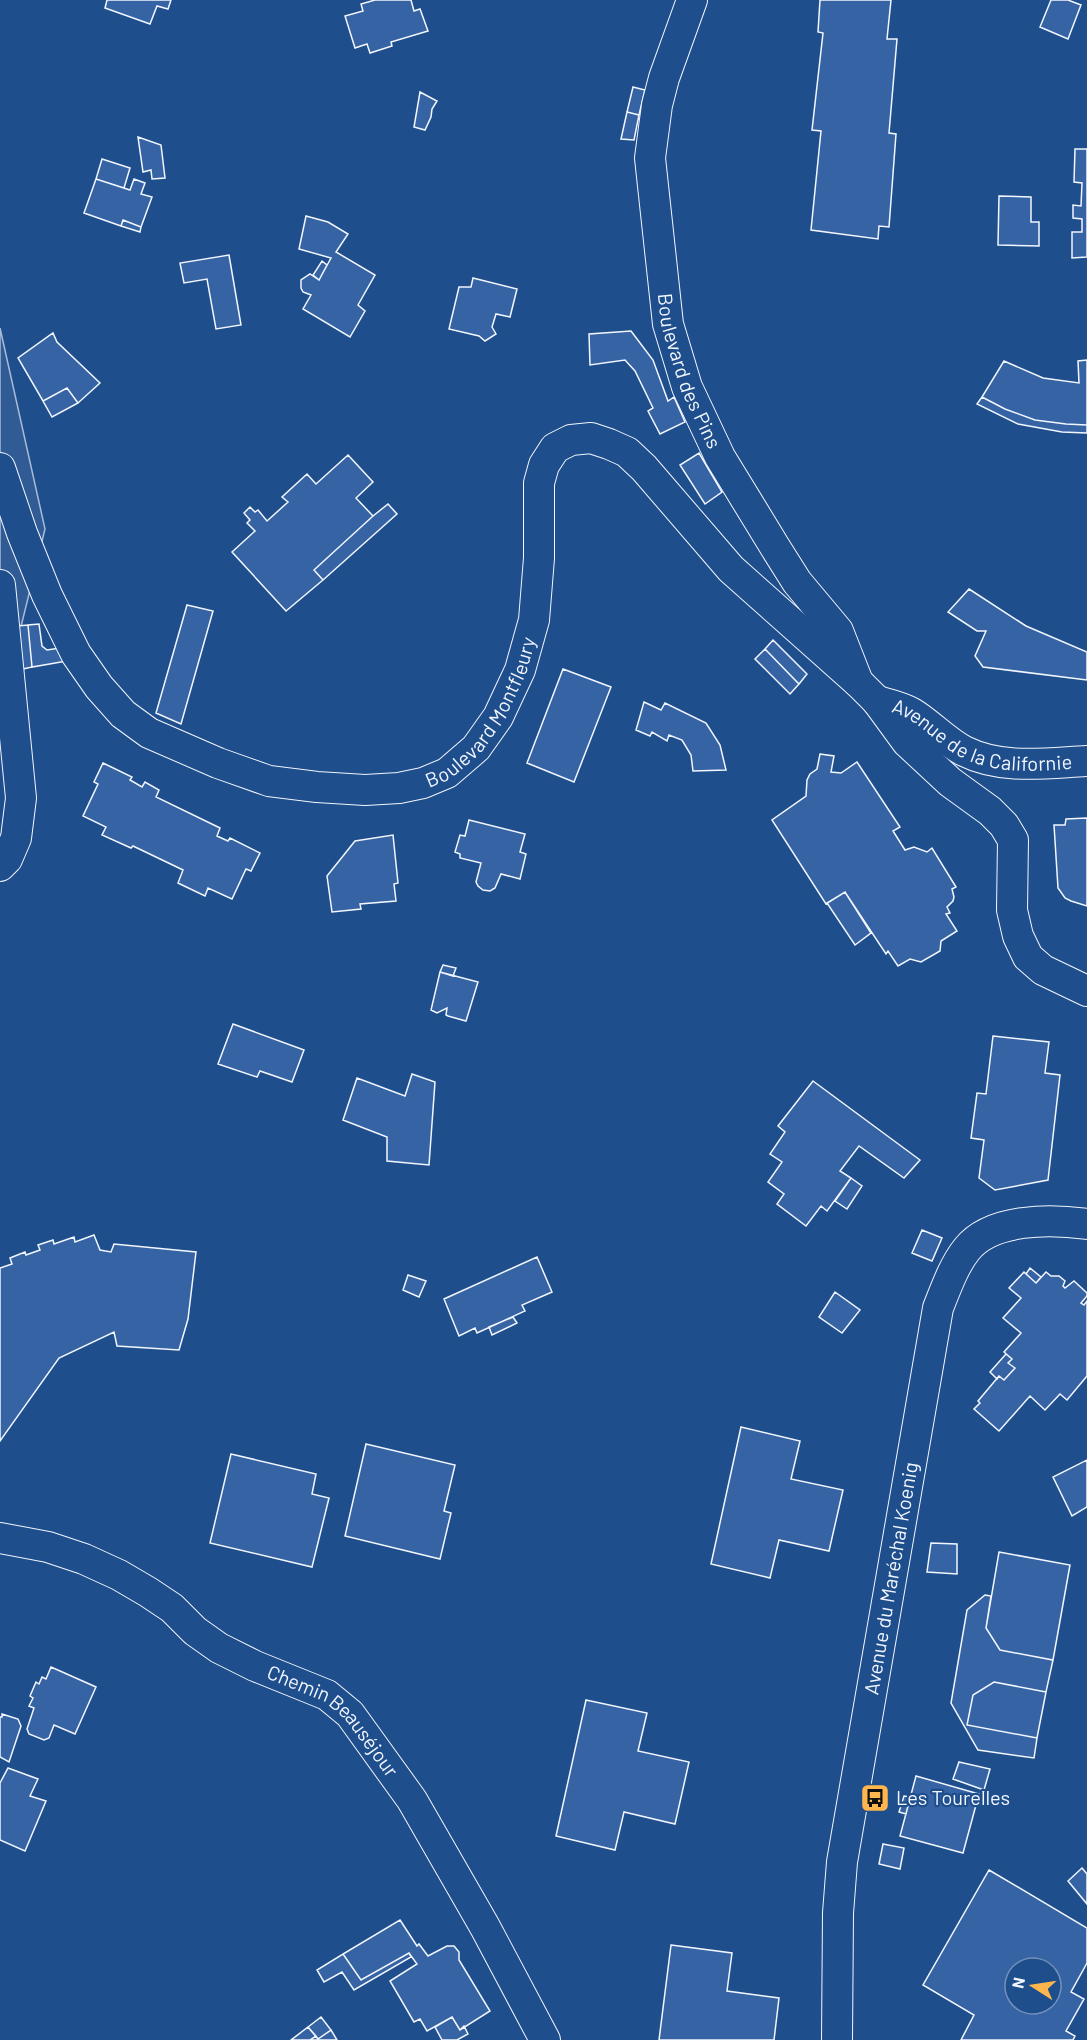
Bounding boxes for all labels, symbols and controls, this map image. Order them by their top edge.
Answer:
street label: Boulevard des Pins [654,292,727,452]
street label: Boulevard Montfleury [421,634,540,792]
street label: Avenue de la Californie [890,693,1073,775]
street label: Avenue du Maréchal Koenig [858,1460,922,1696]
street label: Chemin Beauséjour [264,1659,404,1781]
bus stop icon: Les Tourelles [859,1782,891,1814]
place label: Les Tourelles [896,1785,1010,1809]
north arrow [1003,1956,1063,2016]
text: N [1007,1976,1028,1990]

